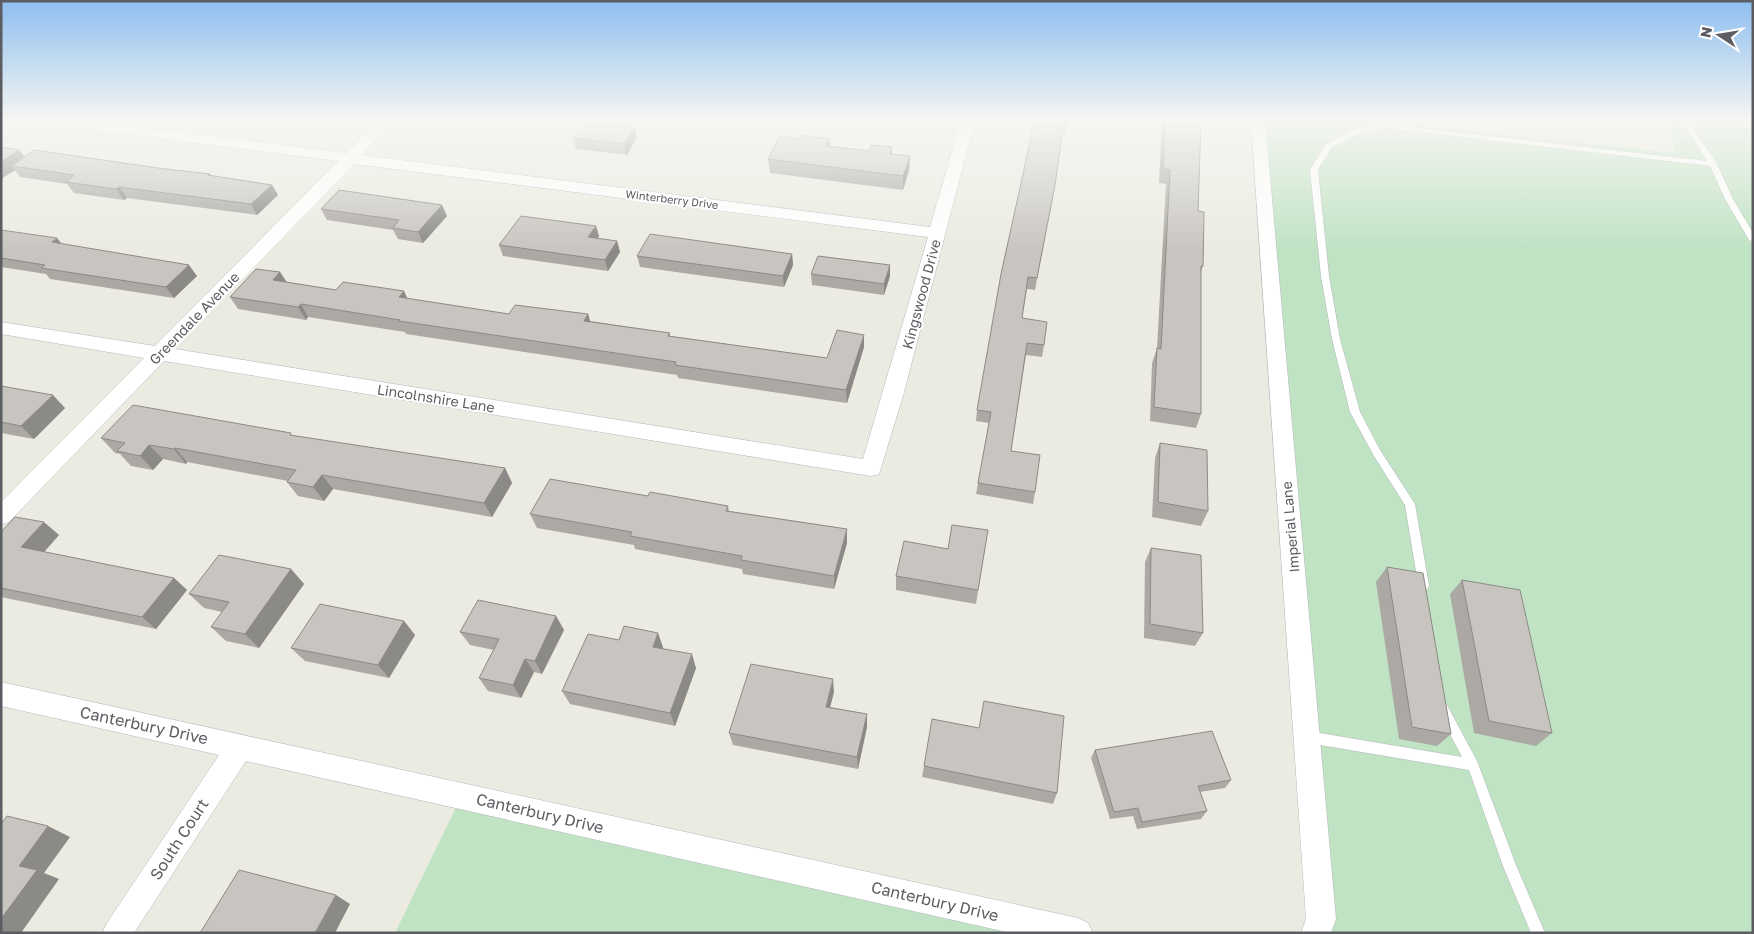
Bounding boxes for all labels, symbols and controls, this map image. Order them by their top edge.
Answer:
north arrow [1694,10,1744,60]
text: N [1696,25,1715,39]
street label: Winterberry Drive [625,187,719,211]
street label: Kingswood Drive [898,237,944,351]
street label: Greendale Avenue [146,268,242,368]
street label: Lincolnshire Lane [376,380,496,416]
street label: Imperial Lane [1278,481,1302,573]
street label: Canterbury Drive [78,702,210,748]
street label: Canterbury Drive [474,789,606,837]
street label: South Court [145,795,213,883]
street label: Canterbury Drive [869,877,1001,925]

